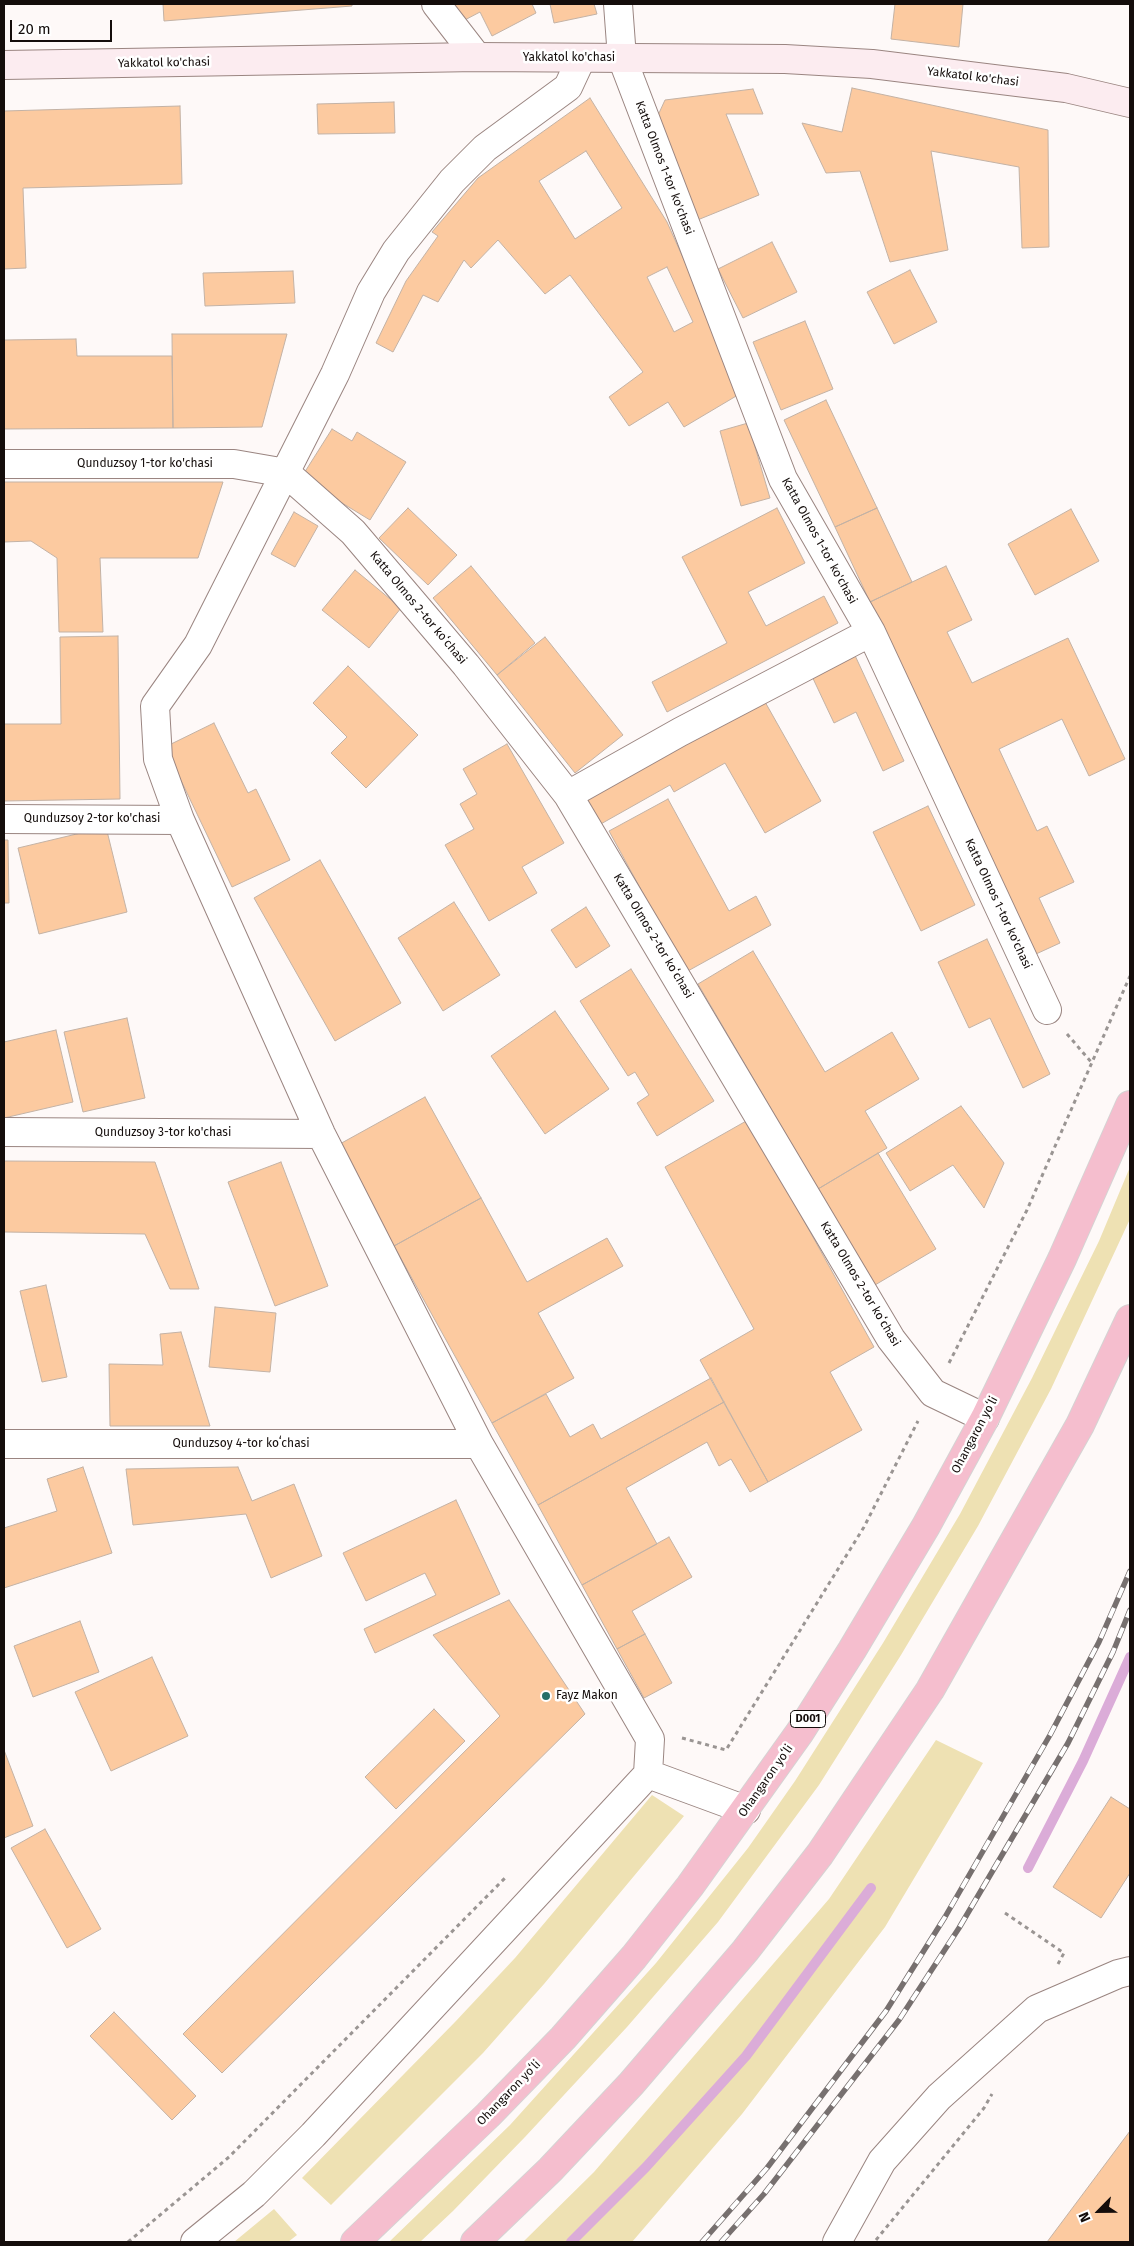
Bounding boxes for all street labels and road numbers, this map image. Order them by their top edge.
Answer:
street label: Yakkatol ko'chasi [523,51,615,65]
street label: Yakkatol ko'chasi [118,55,210,71]
street label: Yakkatol ko'chasi [926,64,1020,90]
street label: Katta Olmos 1-tor ko'chasi [632,99,696,237]
street label: Qunduzsoy 1-tor ko'chasi [77,457,213,471]
street label: Katta Olmos 1-tor ko'chasi [778,475,860,607]
street label: Katta Olmos 2-tor koʻchasi [367,549,469,667]
street label: Qunduzsoy 2-tor ko'chasi [24,812,160,826]
street label: Katta Olmos 1-tor ko'chasi [961,837,1035,971]
street label: Katta Olmos 2-tor koʻchasi [610,871,696,1001]
street label: Qunduzsoy 3-tor ko'chasi [95,1126,231,1140]
street label: Katta Olmos 2-tor koʻchasi [817,1219,903,1349]
street label: Ohangaron yoʻli [949,1394,1001,1476]
street label: Qunduzsoy 4-tor koʻchasi [172,1437,310,1451]
road number: D001 [790,1710,826,1728]
street label: Ohangaron yoʻli [736,1742,796,1820]
street label: Ohangaron yoʻli [474,2057,544,2129]

